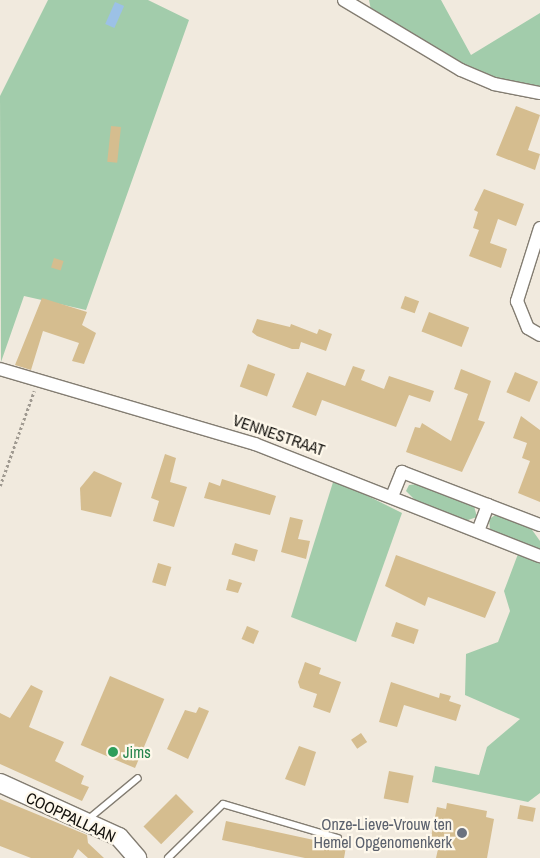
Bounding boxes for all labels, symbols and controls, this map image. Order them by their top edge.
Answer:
street label: VENNESTRAAT [230,410,328,460]
place label: Jims [123,742,151,762]
marker: Jims [107,746,119,758]
street label: COOPPALLAAN [23,788,119,846]
place label: Onze-Lieve-Vrouw ten Hemel Opgenomenkerk [313,814,452,852]
marker: Onze-Lieve-Vrouw ten Hemel Opgenomenkerk [456,827,468,839]

